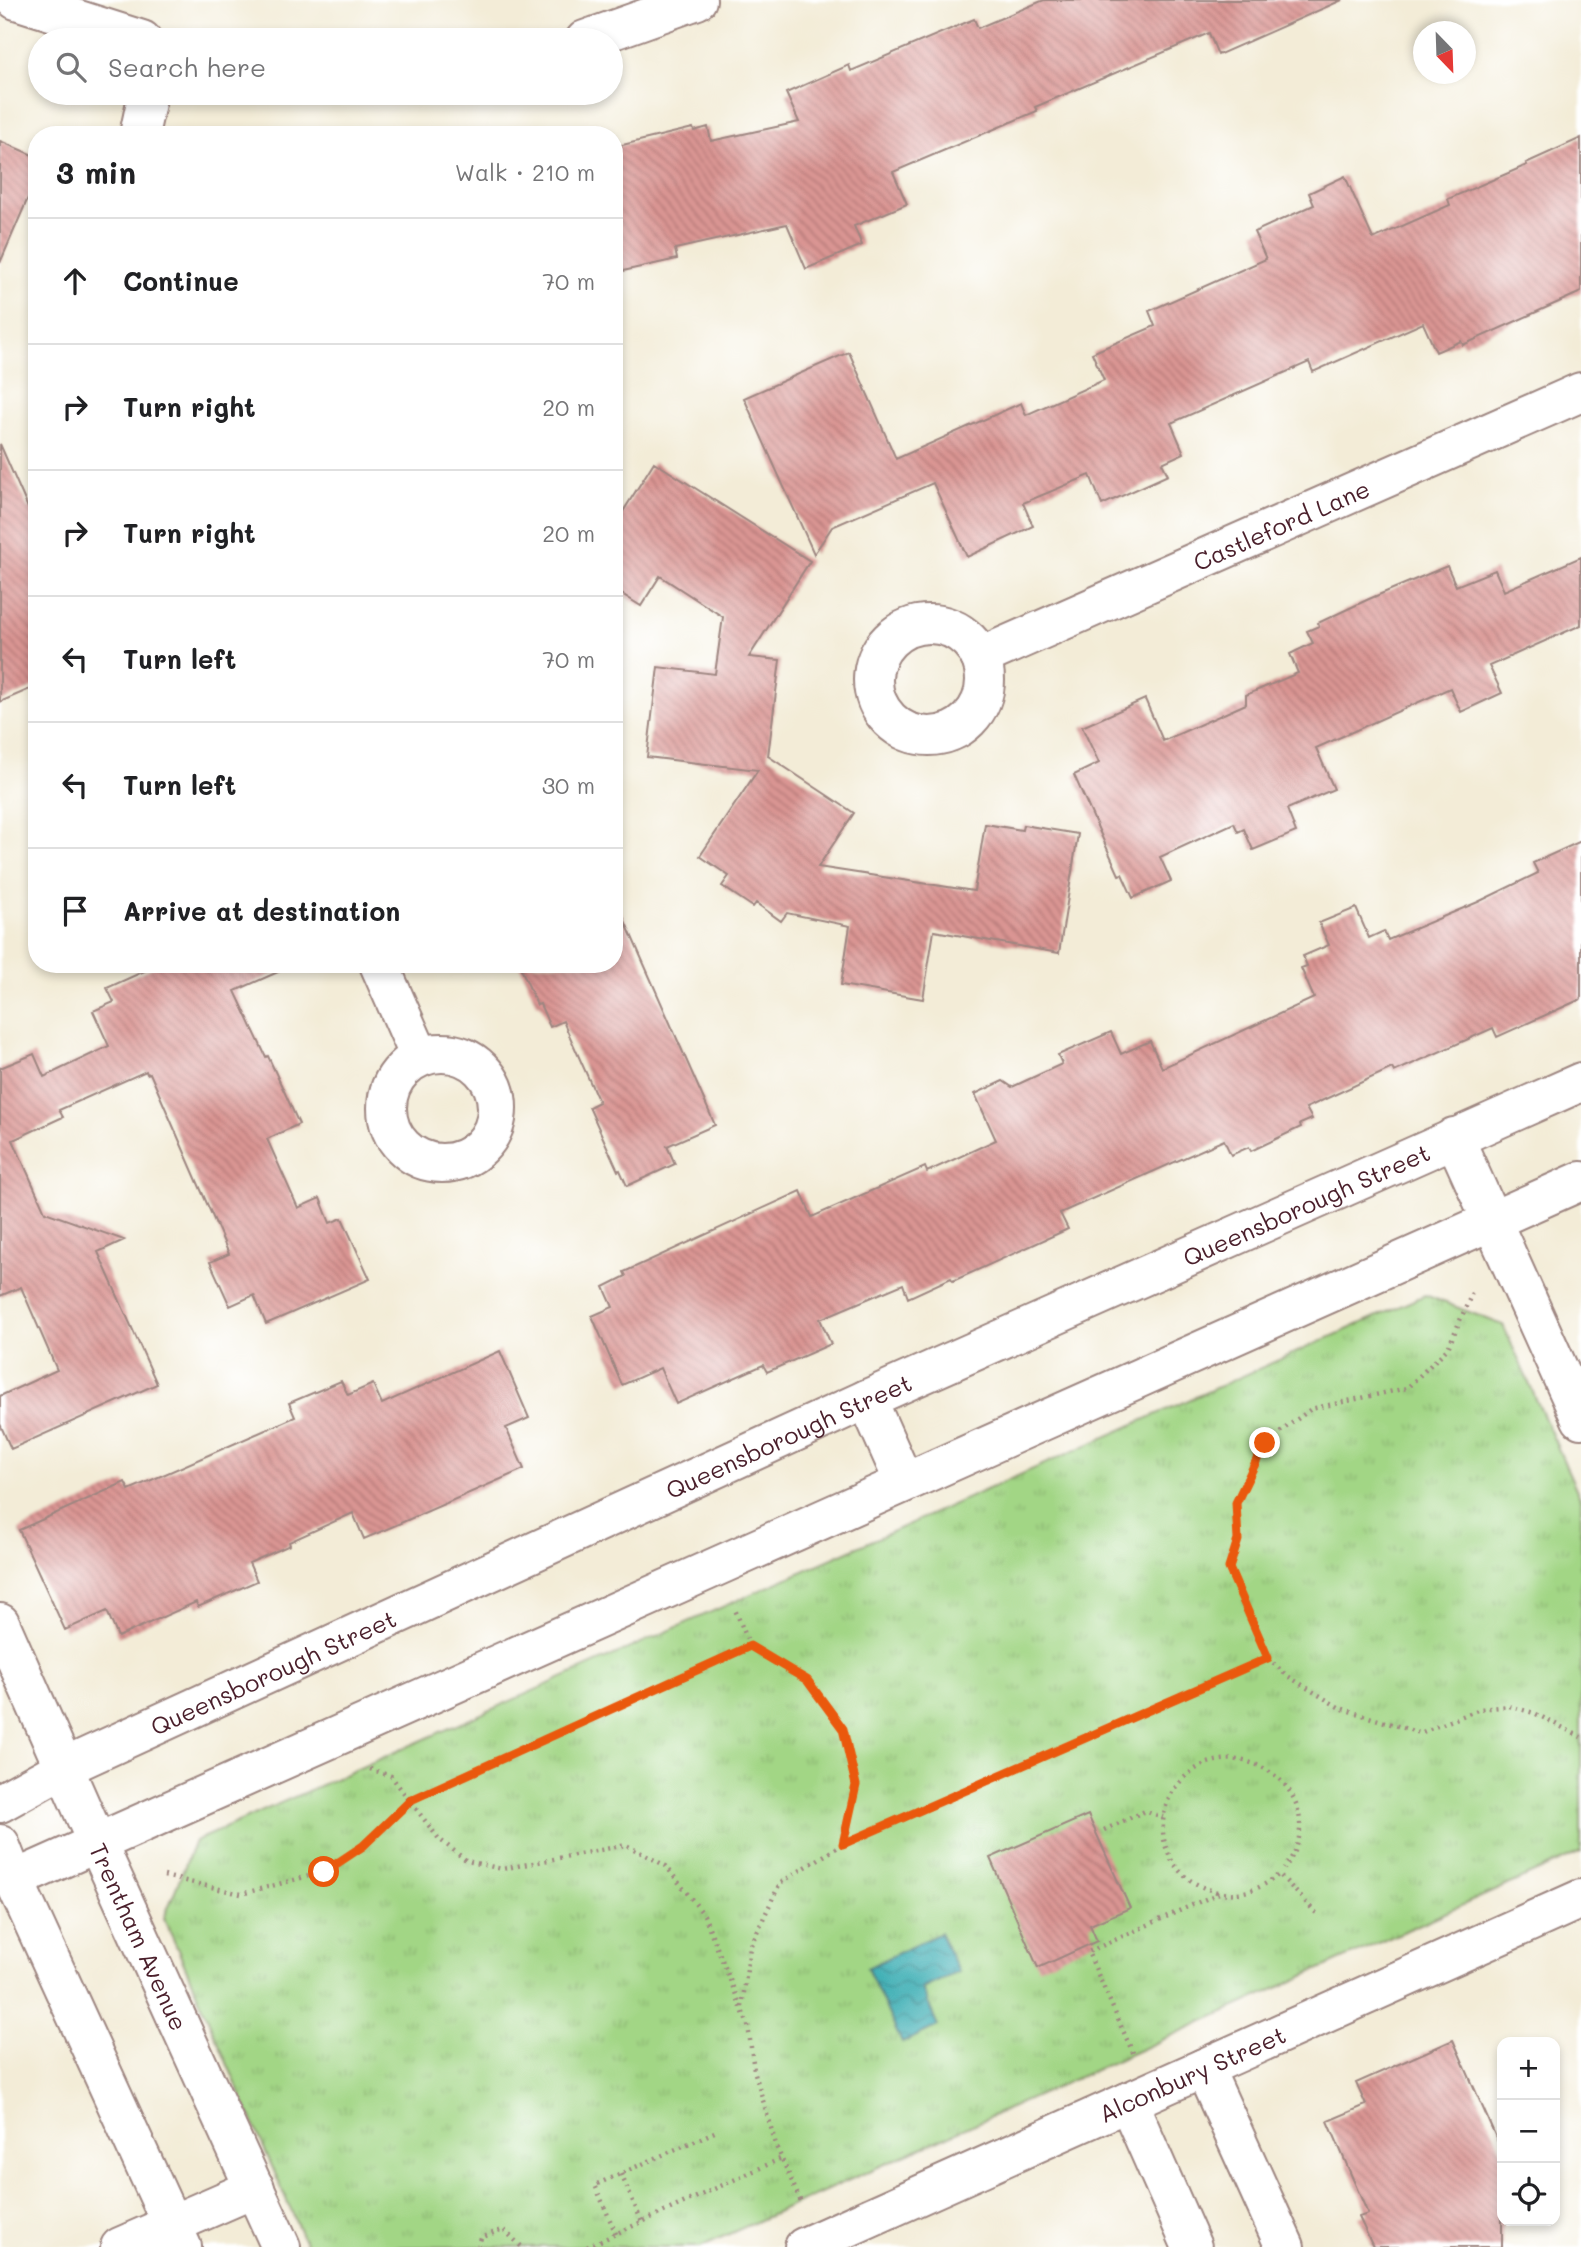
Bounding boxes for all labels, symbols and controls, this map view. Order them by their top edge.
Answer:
north arrow [1413,21,1476,84]
search box [28,28,623,105]
icon: search [52,48,90,86]
text: Search here [108,50,266,84]
text: 3 min [56,152,136,192]
text: Walk · 210 m [455,157,595,187]
icon: ahead [56,262,94,300]
text: Continue [123,264,239,298]
text: 70 m [542,266,595,296]
icon: right [56,388,94,426]
text: Turn right [123,390,256,424]
text: 20 m [542,392,595,422]
street label: Castleford Lane [1188,472,1374,577]
icon: right [56,514,94,552]
text: Turn right [123,516,256,550]
text: 20 m [542,518,595,548]
icon: left [56,640,94,678]
text: Turn left [123,642,236,676]
text: 70 m [542,644,595,674]
icon: left [56,766,94,804]
text: Turn left [123,768,236,802]
text: 30 m [542,770,595,800]
icon: arrive [56,892,94,930]
text: Arrive at destination [123,894,400,928]
street label: Queensborough Street [1178,1136,1434,1272]
street label: Queensborough Street [660,1366,916,1505]
route end [1249,1427,1280,1458]
street label: Queensborough Street [145,1602,401,1741]
street label: Trentham Avenue [83,1838,196,2035]
route start [308,1856,339,1887]
street label: Alconbury Street [1094,2018,1290,2129]
map controls [1497,2037,1560,2226]
button: + [1497,2037,1560,2100]
button: − [1497,2100,1560,2163]
button: locate [1497,2163,1560,2226]

